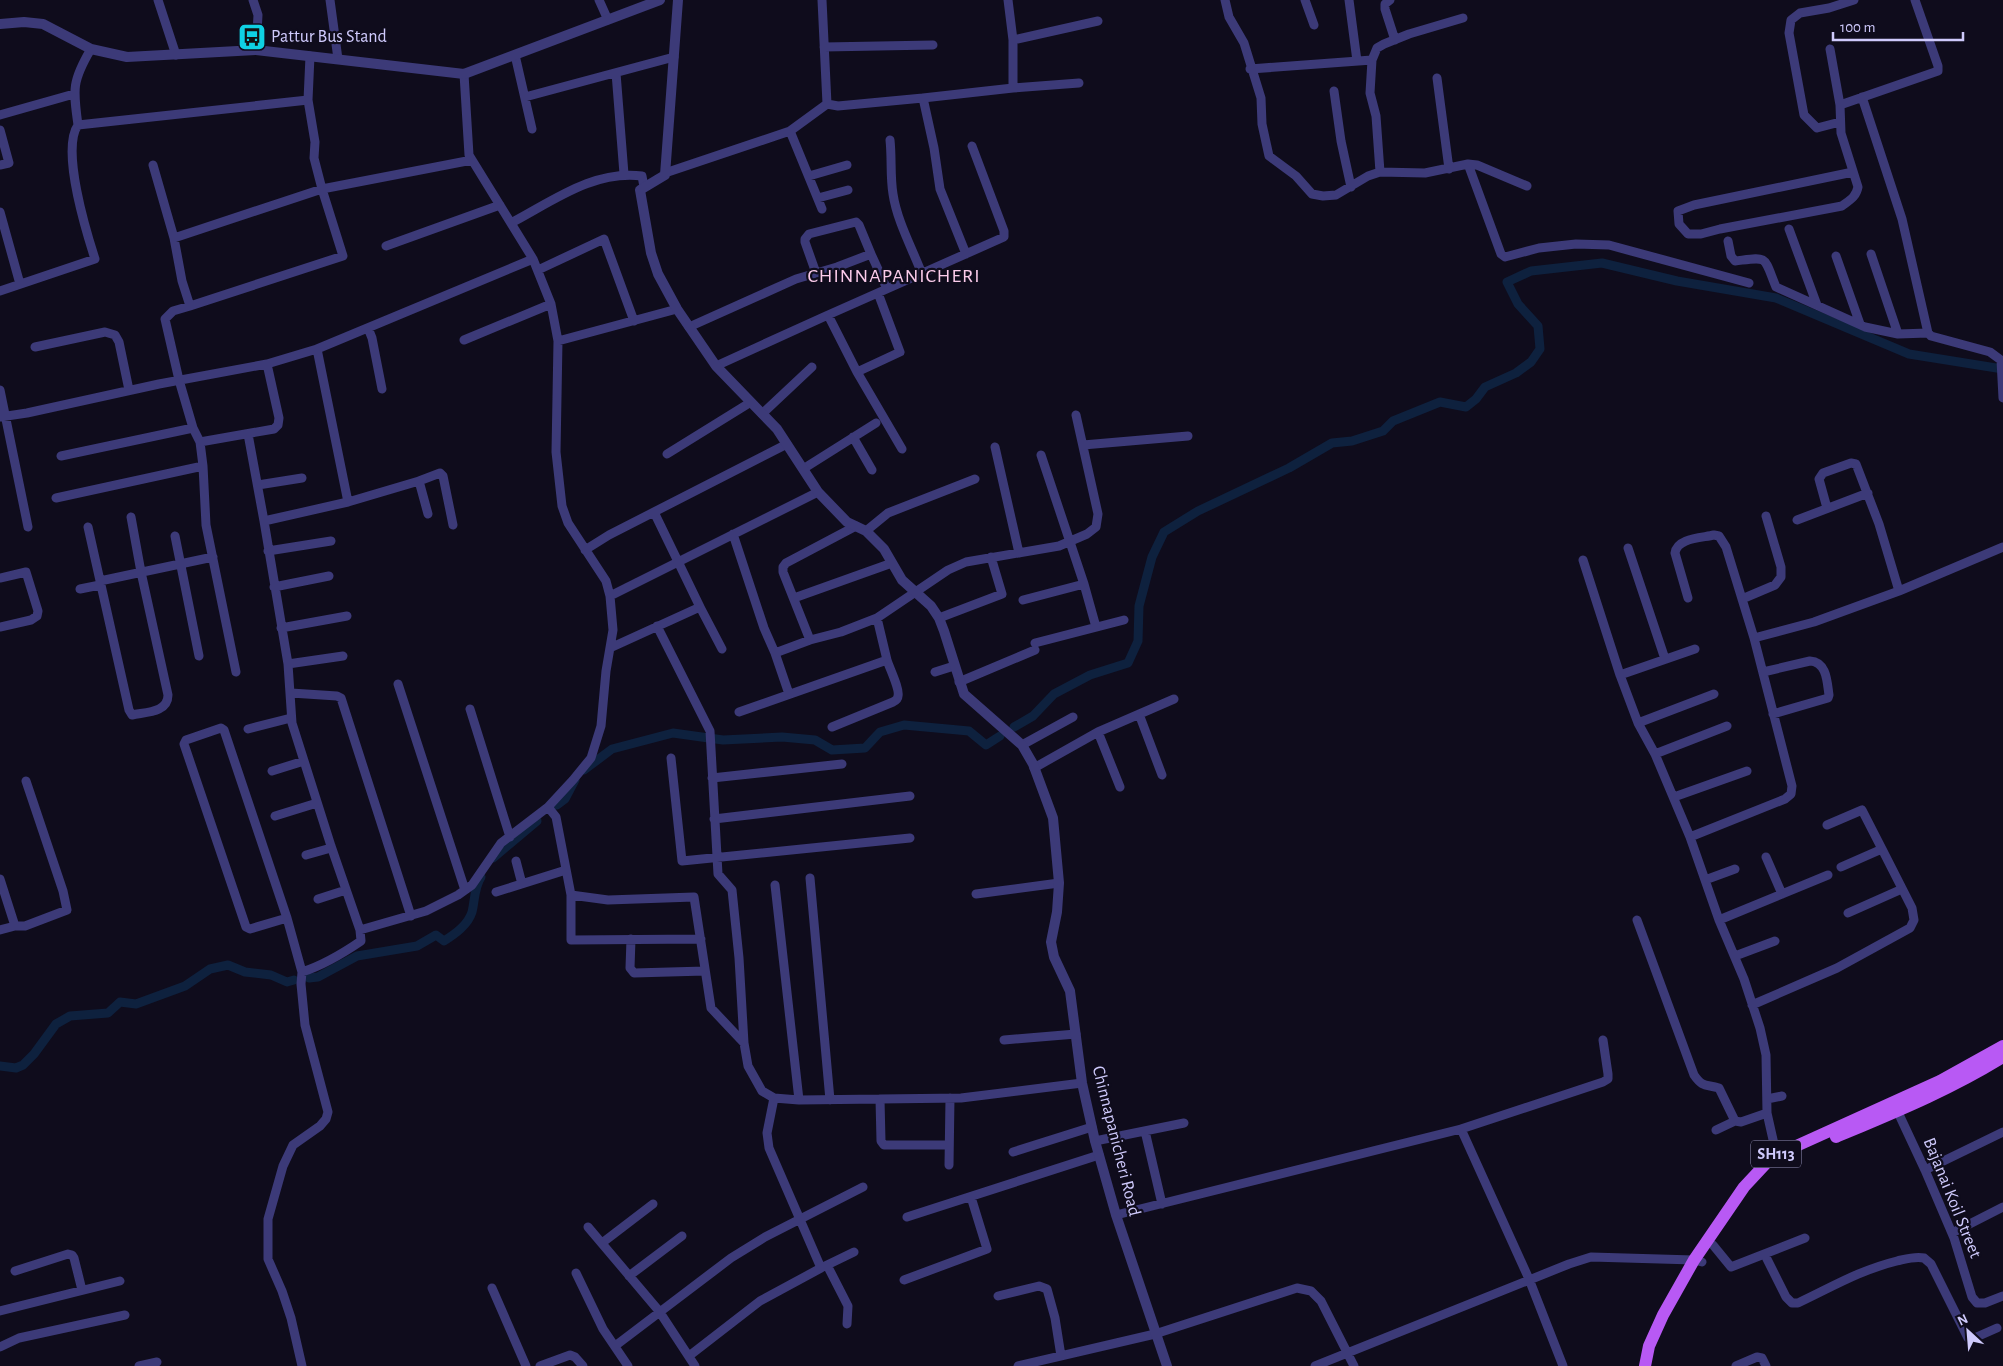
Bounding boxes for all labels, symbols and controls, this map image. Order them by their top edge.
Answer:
scale bar [1833,10,1963,42]
text: 100 m [1840,20,1875,35]
bus stop icon: Pattur Bus Stand [237,22,267,52]
place label: Pattur Bus Stand [271,28,387,46]
district label: CHINNAPANICHERI [807,266,981,286]
street label: Chinnapanicheri Road [1089,1064,1143,1218]
street label: Bajanai Koil Street [1920,1135,1984,1261]
road number: SH113 [1751,1140,1801,1168]
north arrow [1943,1306,1993,1356]
text: N [1955,1312,1970,1329]

